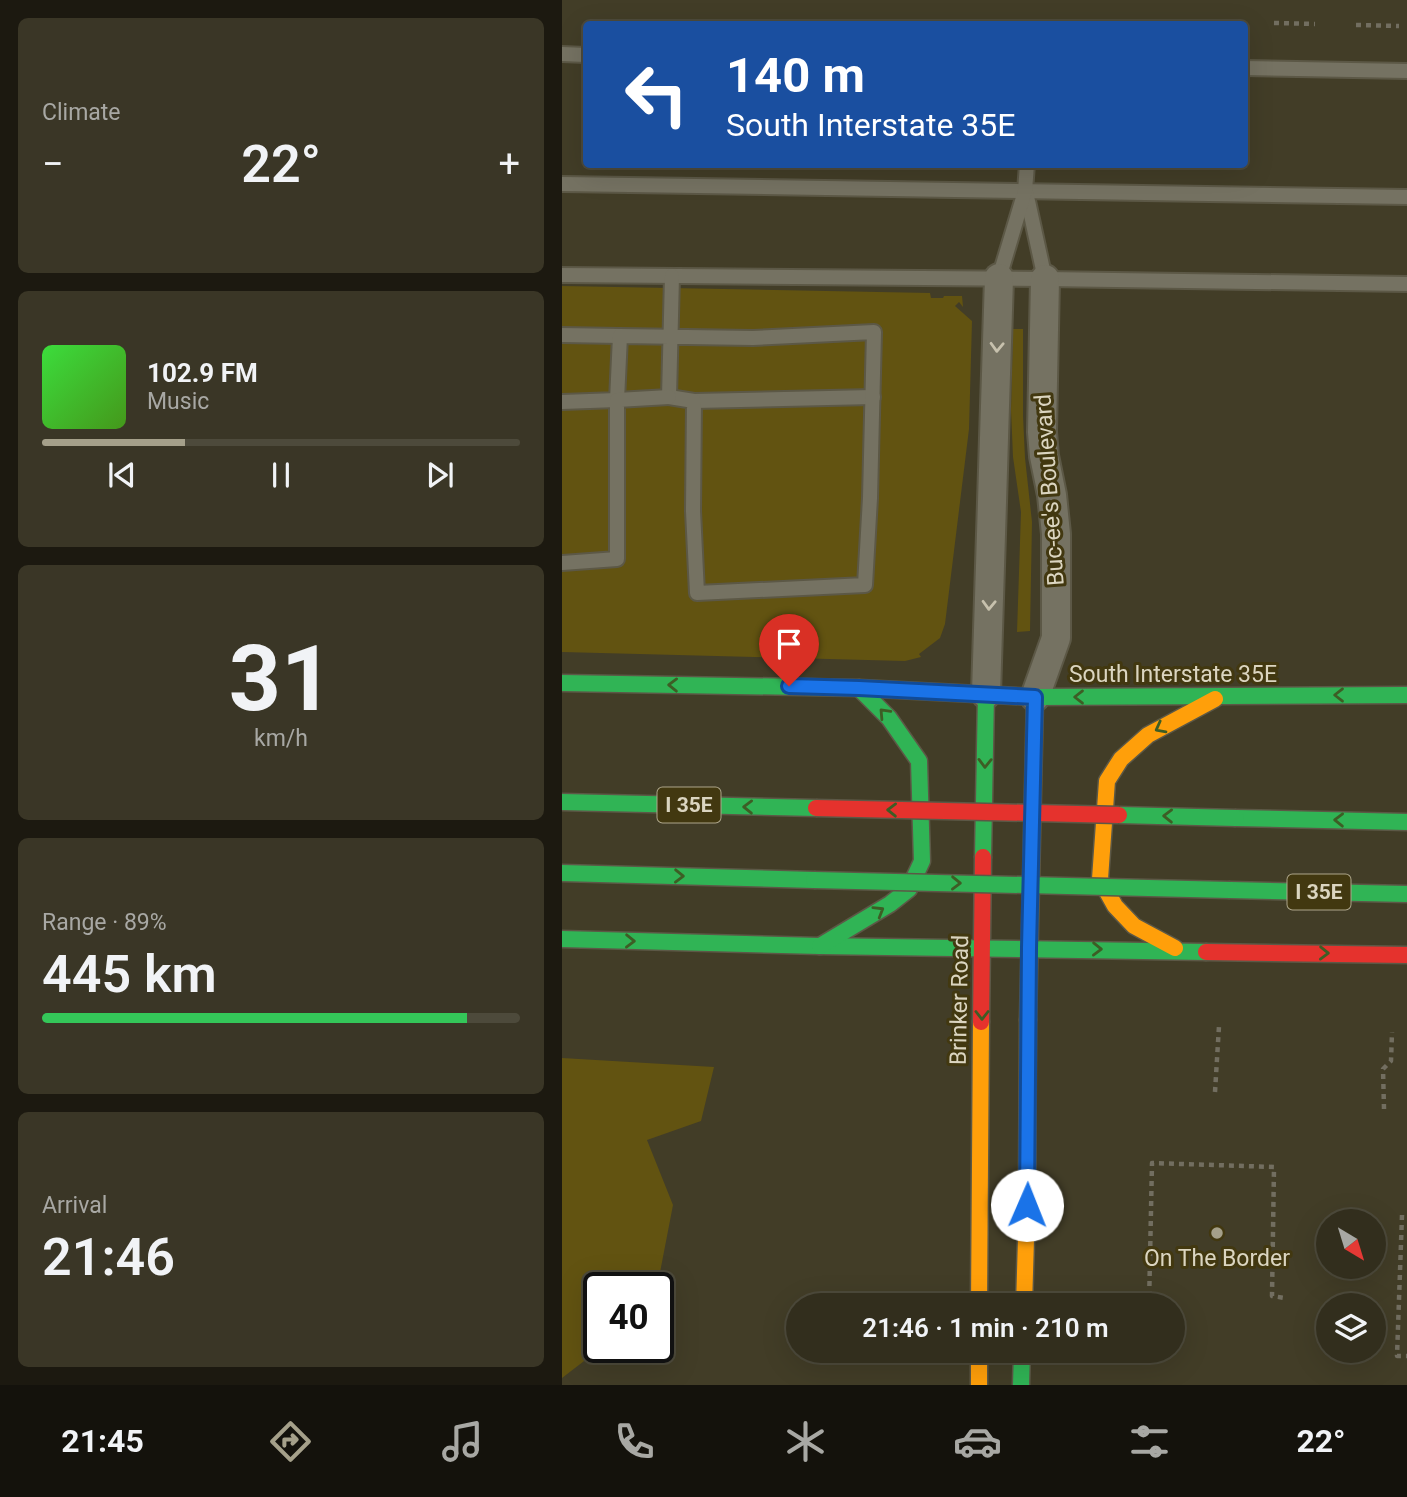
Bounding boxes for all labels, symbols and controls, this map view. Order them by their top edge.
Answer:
text: 140 m [726,47,865,104]
icon: left [611,49,702,140]
text: Climate [42,99,121,126]
text: South Interstate 35E [726,106,1016,144]
text: 22° [241,134,321,195]
text: − [42,142,64,186]
text: + [498,142,520,186]
one-way arrow [989,341,1004,352]
text: 102.9 FM [147,358,258,388]
text: Music [147,388,209,415]
street label: Buc-ee's Boulevard [1029,393,1070,587]
icon: previous [103,456,141,494]
icon: pause [262,456,300,494]
icon: next [421,456,459,494]
one-way arrow [981,600,997,611]
pin [759,614,819,686]
icon: arrive [770,625,808,663]
text: 31 [229,626,333,732]
street label: South Interstate 35E [1069,661,1277,688]
one-way arrow [667,677,678,693]
one-way arrow [1333,687,1344,703]
one-way arrow [1073,689,1083,705]
one-way arrow [879,708,892,721]
one-way arrow [1155,720,1168,734]
text: km/h [254,725,308,752]
one-way arrow [978,757,993,768]
road number: I 35E [658,788,720,822]
one-way arrow [742,799,753,814]
one-way arrow [886,802,897,818]
one-way arrow [1162,809,1173,824]
one-way arrow [1333,813,1344,828]
one-way arrow [674,868,685,884]
road number: I 35E [1288,874,1350,910]
one-way arrow [951,875,962,891]
one-way arrow [871,906,884,919]
text: Range · 89% [42,909,167,936]
one-way arrow [625,933,636,949]
street label: Brinker Road [945,935,974,1065]
one-way arrow [1092,941,1103,957]
text: 445 km [42,944,217,1005]
one-way arrow [1320,945,1330,961]
one-way arrow [974,1011,990,1021]
position arrow [990,1168,1064,1242]
text: Arrival [42,1192,107,1219]
north arrow [1316,1209,1386,1279]
map controls [1316,1209,1386,1363]
marker: On The Border [1209,1225,1225,1241]
text: 21:46 [42,1227,175,1288]
place label: On The Border [1144,1245,1290,1272]
speed limit sign: 40 [583,1272,674,1363]
button: layers [1316,1293,1386,1363]
text: 21:46 · 1 min · 210 m [862,1313,1109,1343]
icon: directions [266,1417,315,1466]
icon: music [438,1417,487,1466]
icon: phone [610,1417,659,1466]
icon: climate [781,1417,830,1466]
icon: car [953,1417,1002,1466]
icon: filters [1125,1417,1174,1466]
text: 21:45 [61,1422,144,1460]
text: 22° [1296,1422,1346,1460]

